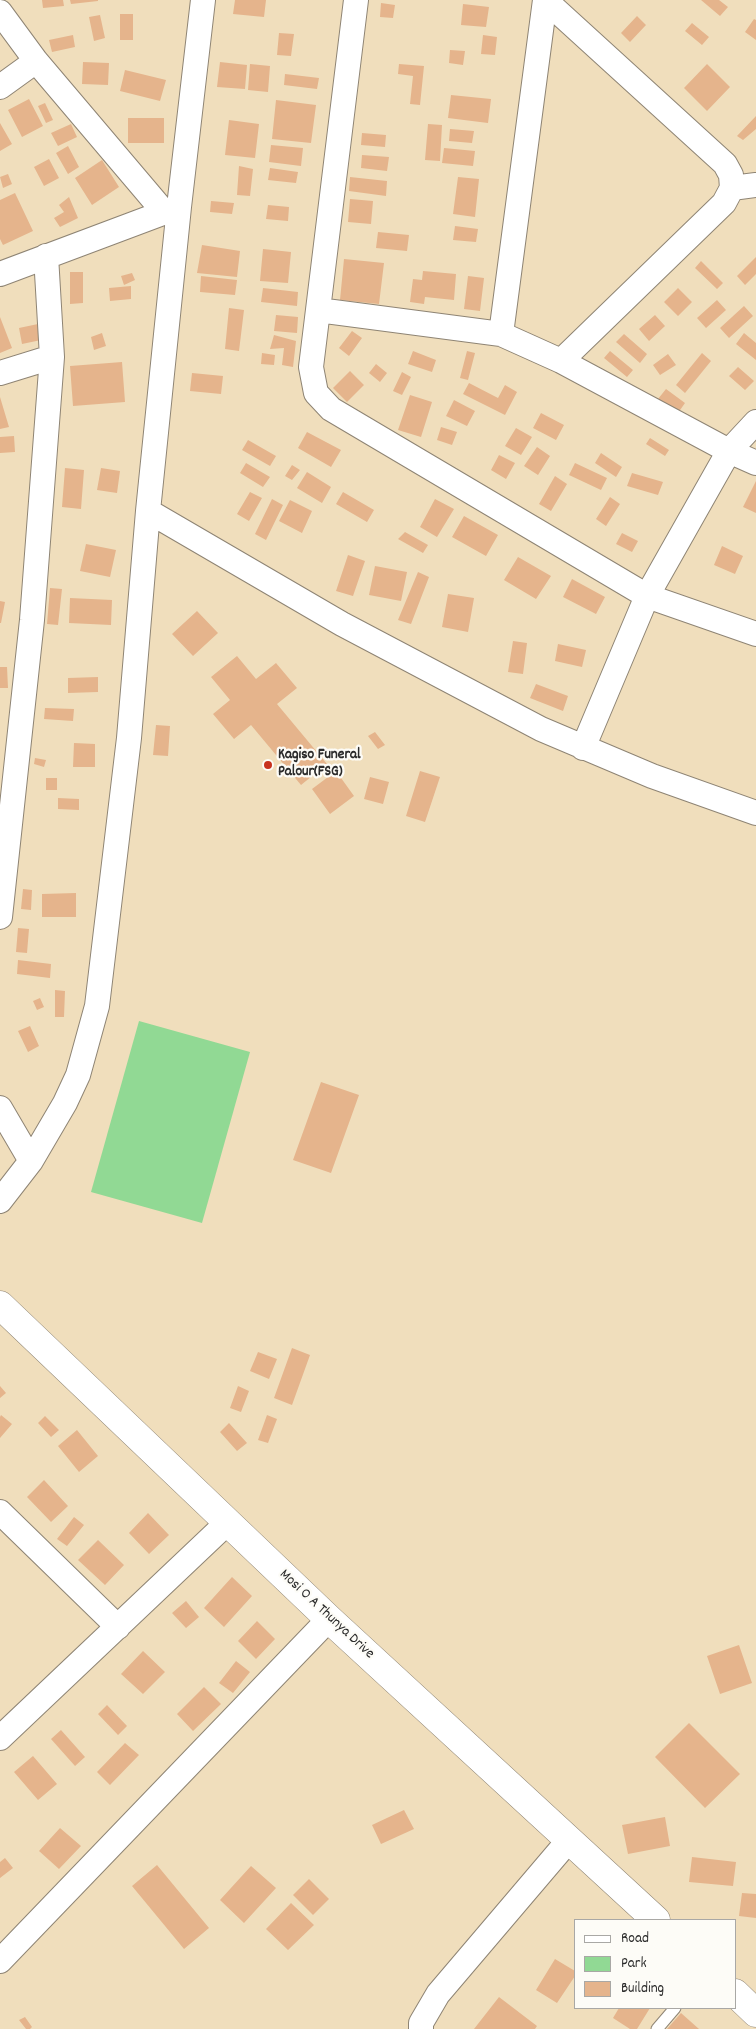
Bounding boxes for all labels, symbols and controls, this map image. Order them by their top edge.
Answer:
place label: Kagiso Funeral Palour(FSG) [278,747,361,782]
marker: Kagiso Funeral Palour(FSG) [262,759,274,771]
street label: Mosi O A Thunya Drive [275,1566,377,1664]
legend [574,1919,736,2009]
text: Road [621,1928,649,1950]
text: Park [621,1953,647,1975]
text: Building [621,1978,664,2000]

